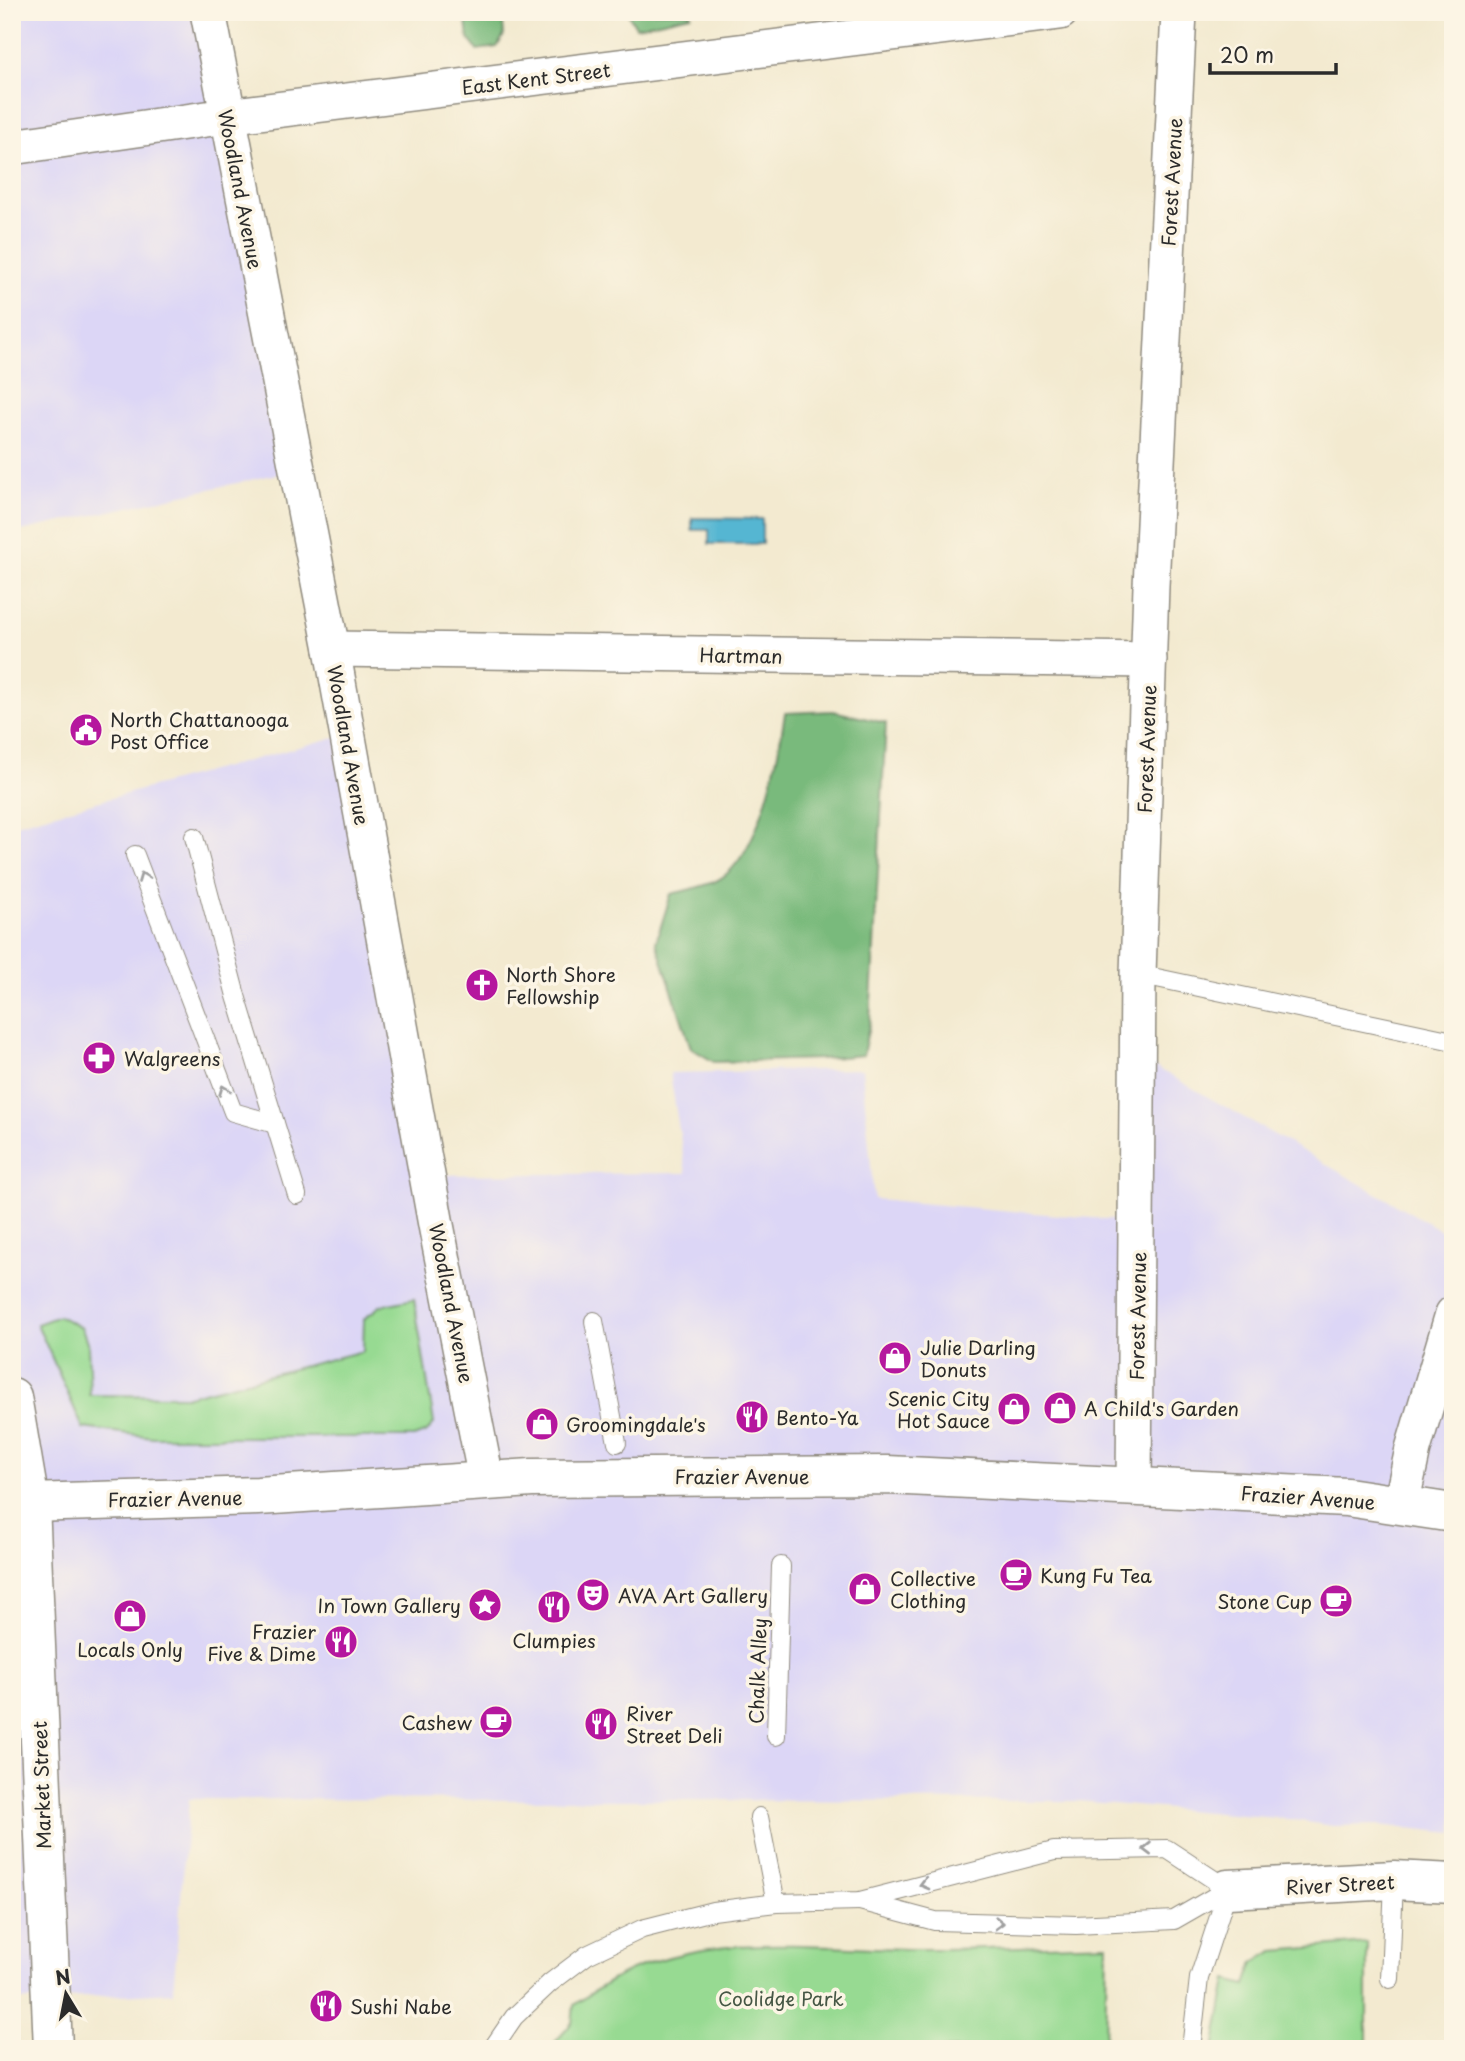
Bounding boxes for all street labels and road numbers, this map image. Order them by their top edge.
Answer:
street label: East Kent Street [460,55,612,101]
street label: Woodland Avenue [212,107,270,271]
street label: Forest Avenue [1154,117,1188,247]
street label: Hartman [699,640,783,670]
street label: Woodland Avenue [321,663,377,827]
street label: Forest Avenue [1130,684,1162,814]
street label: Woodland Avenue [423,1221,481,1385]
street label: Forest Avenue [1122,1251,1152,1381]
street label: Frazier Avenue [675,1462,809,1490]
street label: Frazier Avenue [1240,1478,1376,1516]
street label: Frazier Avenue [107,1483,243,1513]
street label: Chalk Alley [741,1618,773,1724]
street label: Market Street [25,1720,57,1850]
street label: River Street [1285,1867,1395,1901]

